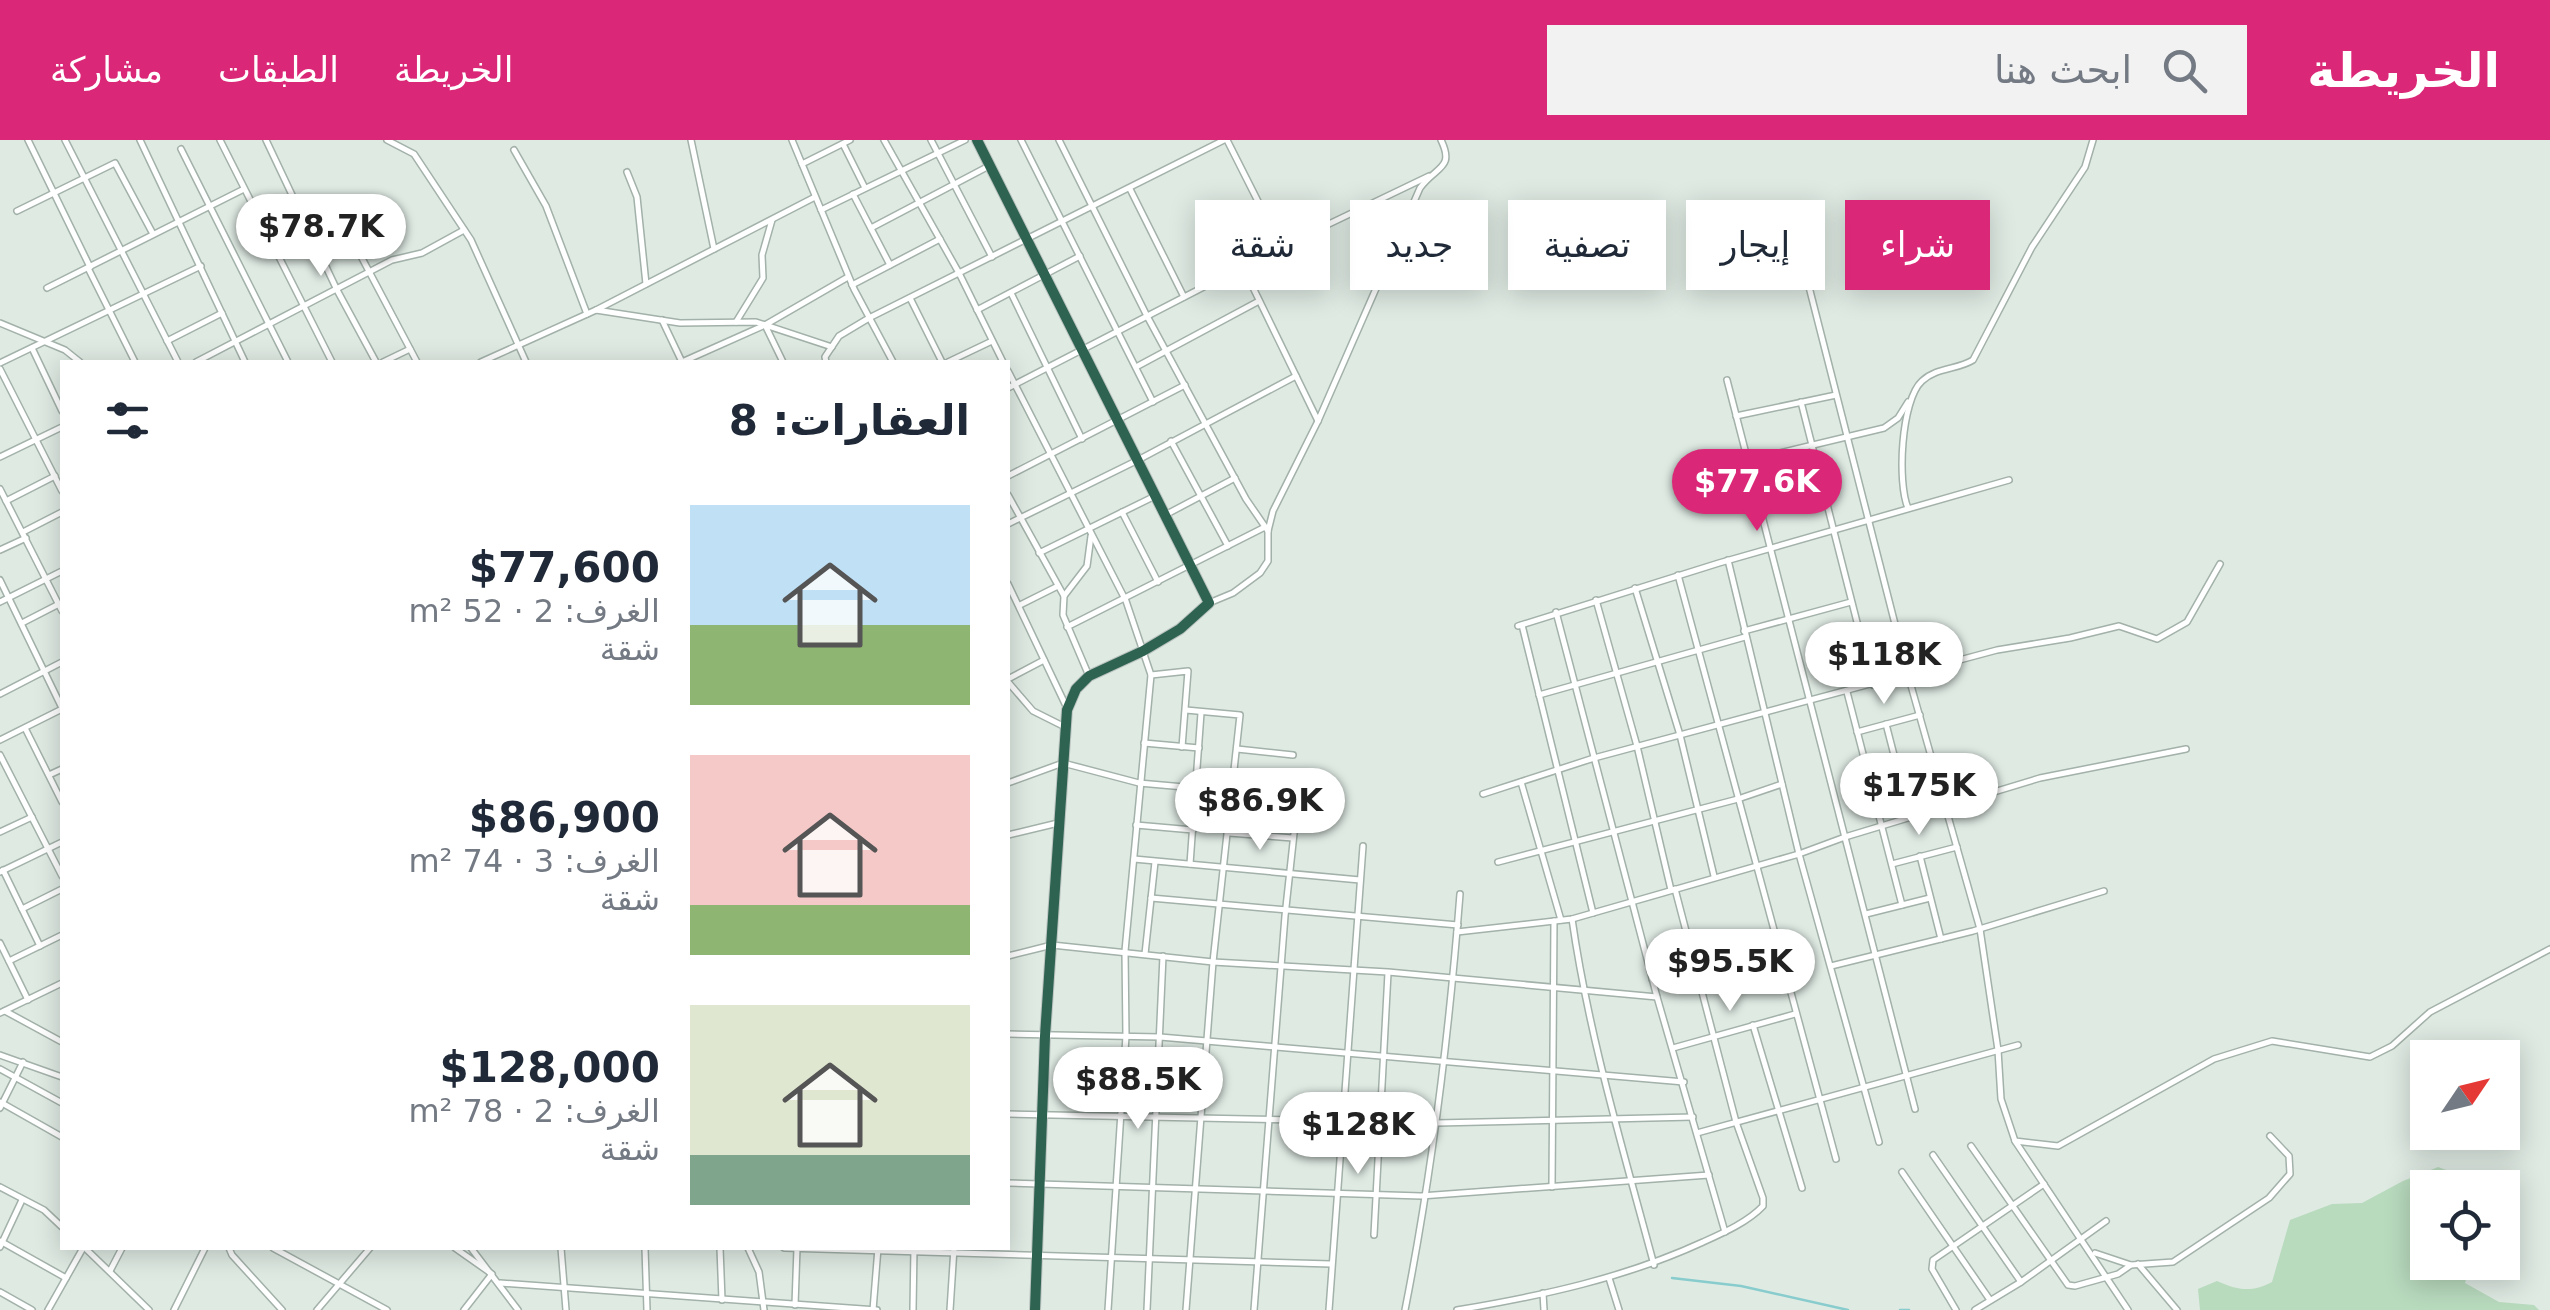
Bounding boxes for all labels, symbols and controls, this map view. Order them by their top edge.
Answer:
search box [1547,25,2247,115]
text: الخريطة [2307,42,2500,98]
icon: search [2157,43,2212,98]
text: ابحث هنا [1994,48,2132,92]
text: مشاركة [50,50,163,90]
text: الطبقات [218,50,339,90]
text: الخريطة [394,50,513,90]
pin: $78.7K [240,194,402,279]
chip: شقة [1195,200,1330,290]
chip: جديد [1350,200,1488,290]
chip: تصفية [1508,200,1666,290]
chip: إيجار [1686,200,1825,290]
chip: شراء [1845,200,1990,290]
text: $78.7K [258,207,384,245]
icon: filters [100,393,155,448]
text: العقارات: 8 [729,396,970,445]
pin: $77.6K [1676,449,1838,534]
text: $77.6K [1694,462,1820,500]
text: $77,600 [469,543,660,592]
icon: home [770,545,890,665]
text: الغرف: 2 · 52 m² [408,592,660,630]
pin: $118K [1814,622,1954,707]
text: شقة [600,630,660,668]
text: $118K [1827,635,1941,673]
pin: $175K [1849,753,1989,838]
text: $175K [1862,766,1976,804]
pin: $86.9K [1179,768,1341,853]
text: $86.9K [1197,781,1323,819]
text: $86,900 [469,793,660,842]
icon: home [770,795,890,915]
text: الغرف: 3 · 74 m² [408,842,660,880]
text: شقة [600,880,660,918]
pin: $95.5K [1649,929,1811,1014]
text: $95.5K [1667,942,1793,980]
north arrow [2410,1040,2520,1150]
map controls [2410,1040,2520,1280]
text: $128,000 [439,1043,660,1092]
icon: home [770,1045,890,1165]
pin: $88.5K [1057,1047,1219,1132]
text: $88.5K [1075,1060,1201,1098]
text: الغرف: 2 · 78 m² [408,1092,660,1130]
pin: $128K [1288,1092,1428,1177]
text: $128K [1301,1105,1415,1143]
text: شقة [600,1130,660,1168]
button: locate [2410,1170,2520,1280]

